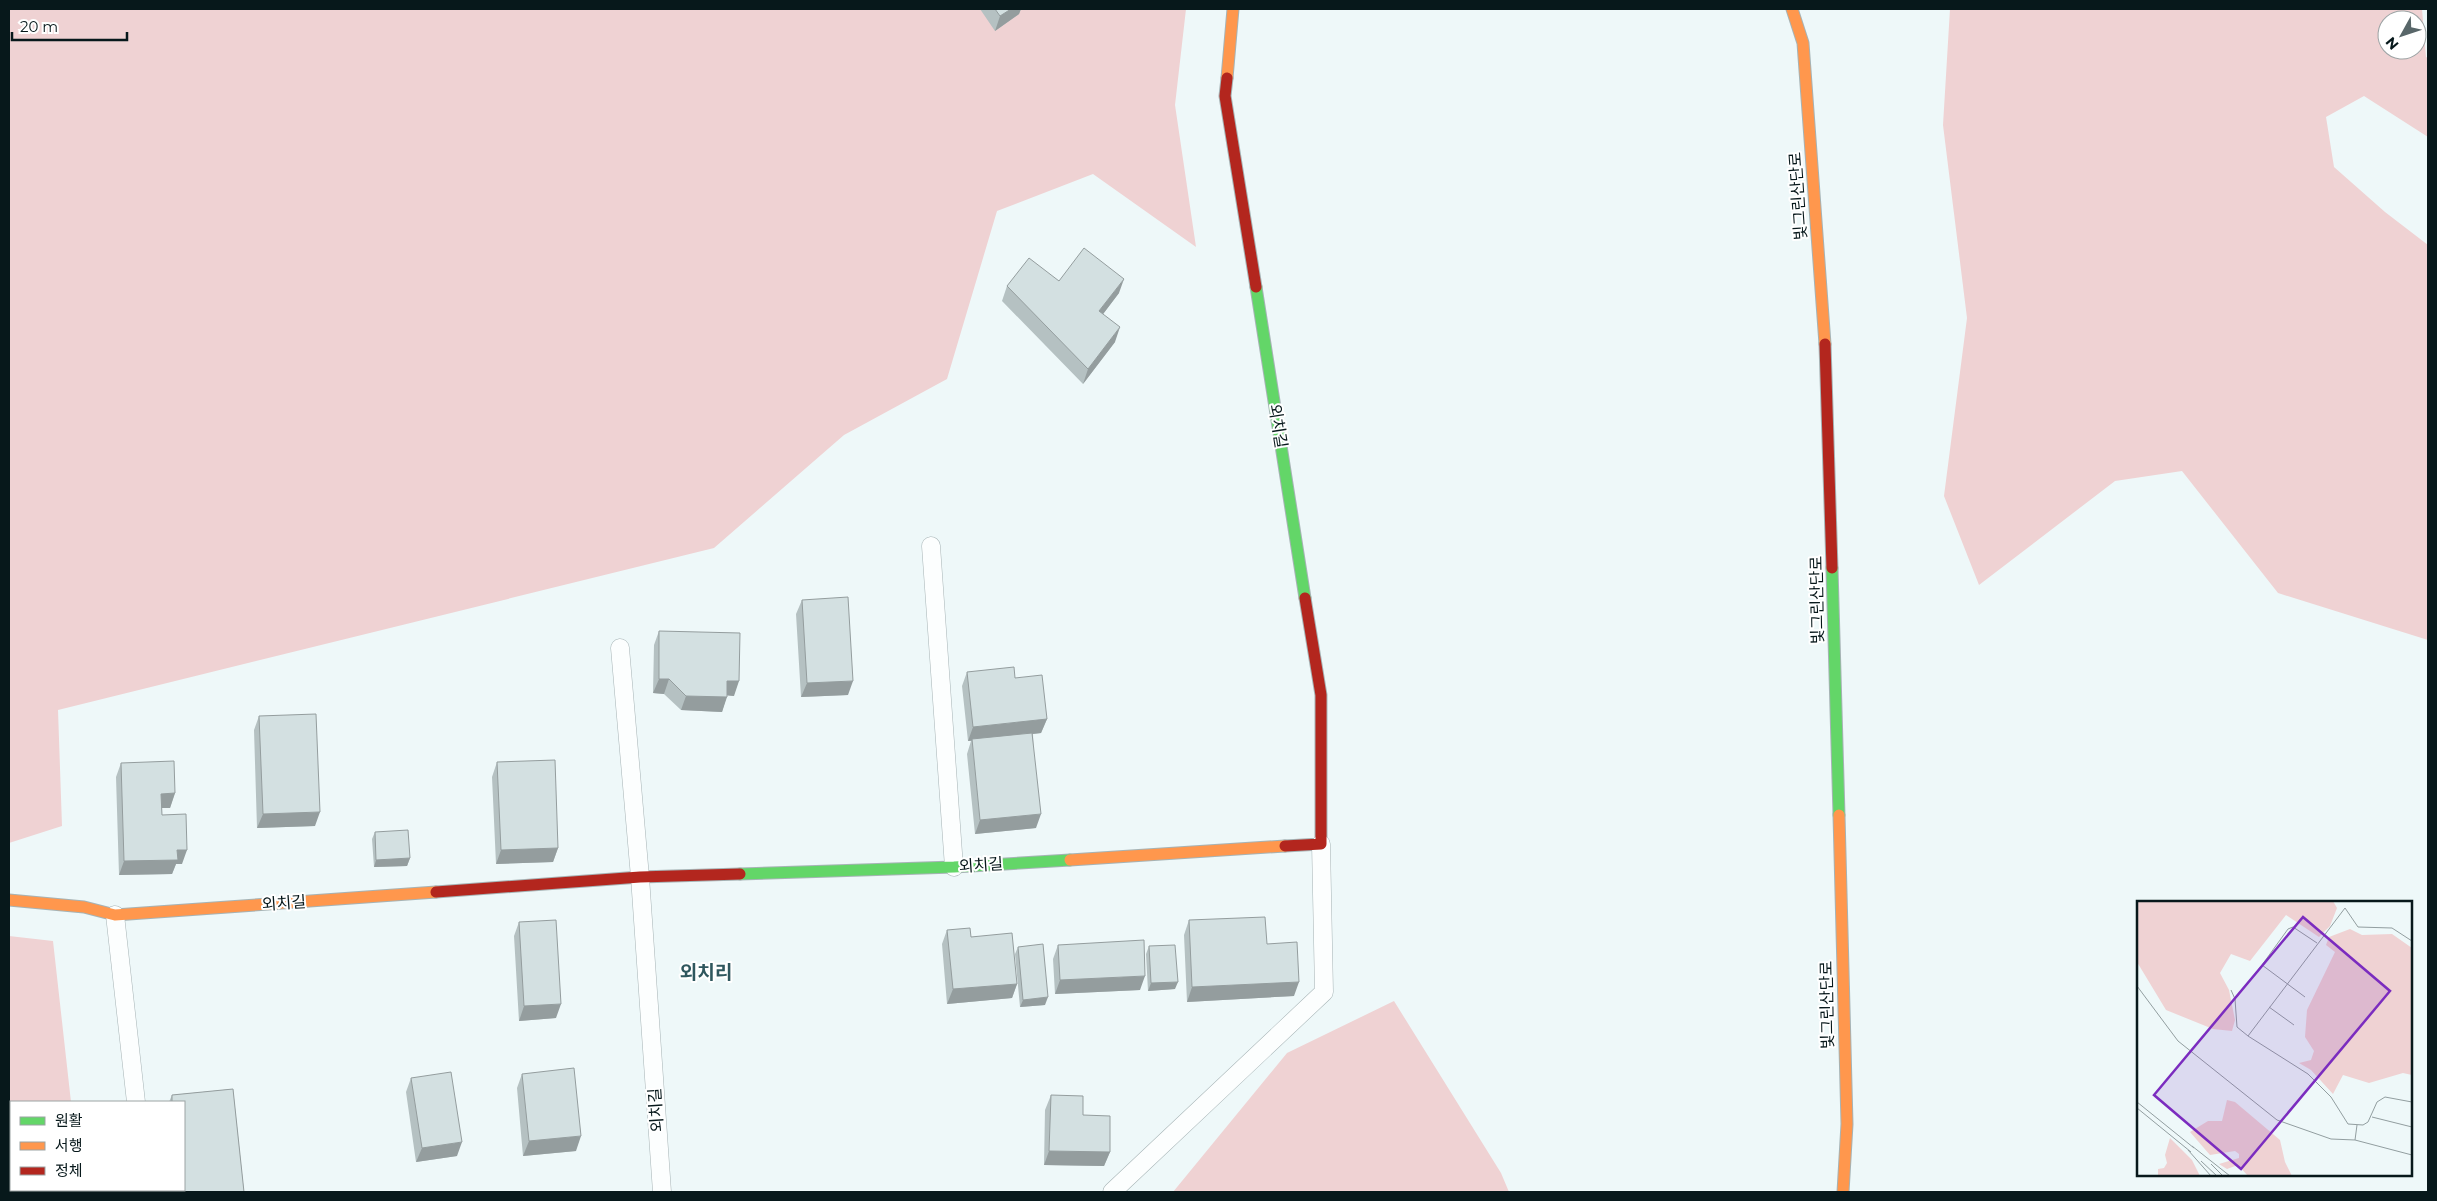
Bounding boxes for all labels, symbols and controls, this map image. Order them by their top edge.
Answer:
scale bar [12,10,128,42]
north arrow [2377,10,2427,60]
text: 20 m [20,17,58,36]
text: N [2382,33,2403,53]
street label: 빛그린산단로 [1785,151,1811,241]
street label: 외치길 [1265,403,1291,449]
street label: 빛그린산단로 [1807,555,1827,644]
street label: 외치길 [958,854,1004,876]
street label: 외치길 [261,892,307,914]
inset map [2137,901,2412,1176]
street label: 빛그린산단로 [1817,960,1837,1049]
district label: 외치리 [680,961,732,984]
street label: 외치길 [645,1087,667,1133]
legend [10,1101,185,1191]
text: 원활 [55,1111,83,1130]
text: 서행 [55,1136,83,1155]
text: 정체 [55,1161,83,1180]

